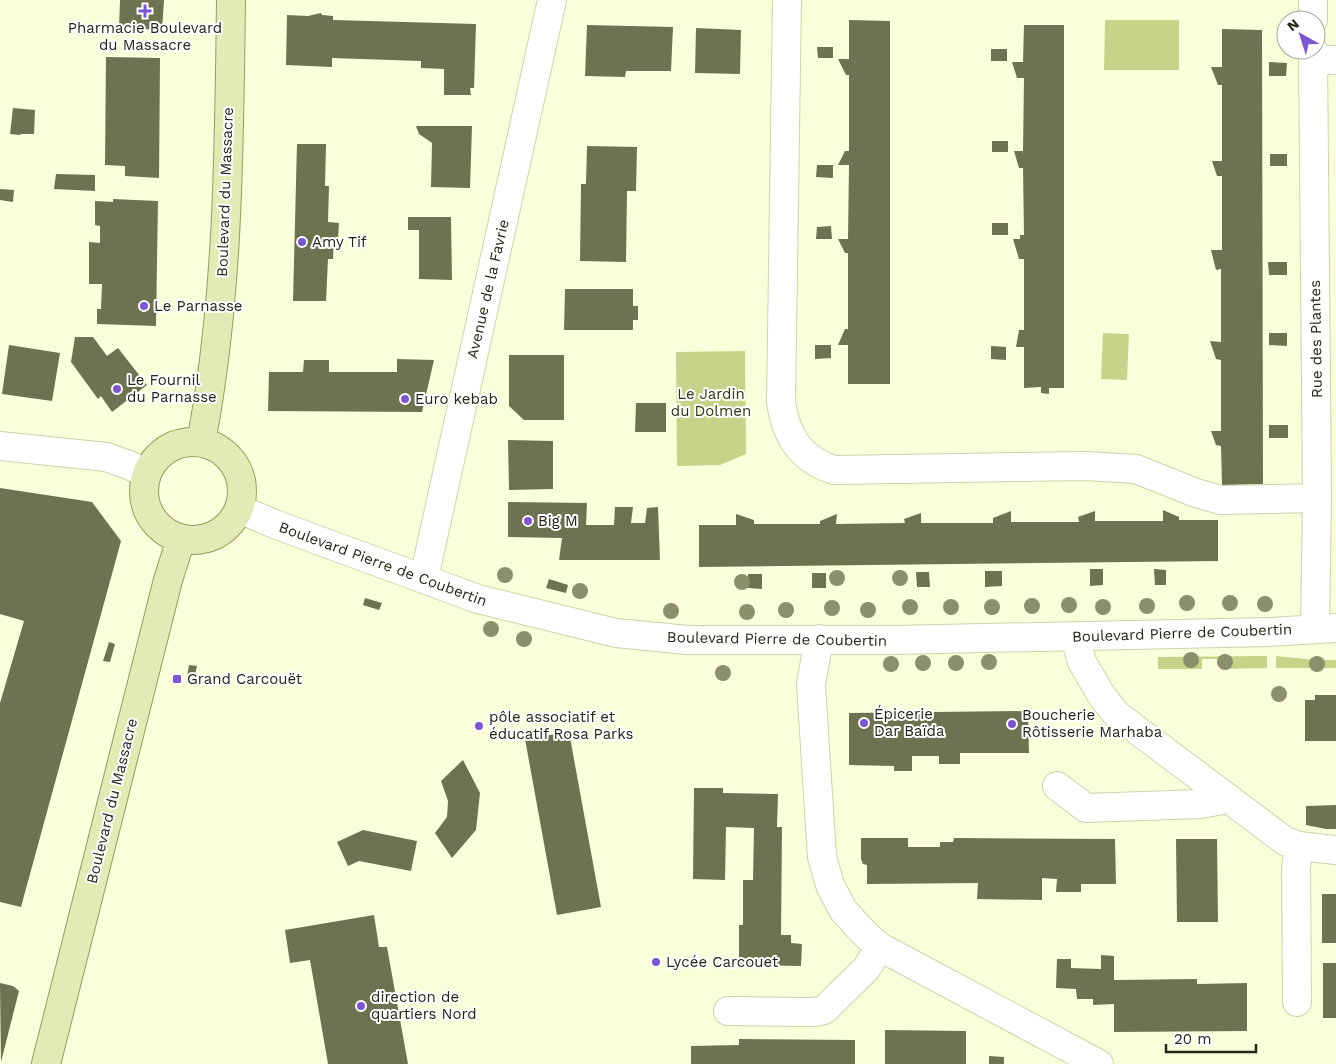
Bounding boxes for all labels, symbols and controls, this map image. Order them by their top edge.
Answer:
marker: Pharmacie Boulevard du Massacre [139,5,151,17]
north arrow [1276,10,1326,60]
text: N [1284,15,1302,34]
place label: Pharmacie Boulevard du Massacre [68,19,222,54]
street label: Boulevard du Massacre [213,107,237,277]
street label: Avenue de la Favrie [463,218,513,360]
place label: Amy Tif [312,233,367,251]
marker: Amy Tif [296,236,308,248]
street label: Rue des Plantes [1306,280,1326,398]
place label: Le Parnasse [154,297,243,315]
marker: Le Parnasse [138,300,150,312]
place label: Le Fournil du Parnasse [127,371,217,406]
marker: Le Fournil du Parnasse [111,383,123,395]
park label: Le Jardin du Dolmen [671,385,751,420]
place label: Euro kebab [415,390,498,408]
marker: Euro kebab [399,393,411,405]
place label: Big M [538,512,578,530]
marker: Big M [522,515,534,527]
street label: Boulevard Pierre de Coubertin [276,518,490,610]
street label: Boulevard Pierre de Coubertin [1072,620,1292,646]
street label: Boulevard Pierre de Coubertin [667,628,887,650]
place label: Grand Carcouët [187,670,303,688]
marker: Grand Carcouët [171,673,183,685]
place label: Épicerie Dar Baïda [874,705,945,740]
place label: Boucherie Rôtisserie Marhaba [1022,706,1163,741]
place label: pôle associatif et éducatif Rosa Parks [489,708,634,743]
street label: Boulevard du Massacre [83,716,141,886]
marker: Épicerie Dar Baïda [858,717,870,729]
marker: Boucherie Rôtisserie Marhaba [1006,718,1018,730]
marker: pôle associatif et éducatif Rosa Parks [473,720,485,732]
place label: Lycée Carcouet [666,953,779,971]
marker: Lycée Carcouet [650,956,662,968]
place label: direction de quartiers Nord [371,988,477,1023]
marker: direction de quartiers Nord [355,1000,367,1012]
scale bar [1166,1022,1256,1054]
text: 20 m [1174,1030,1212,1048]

